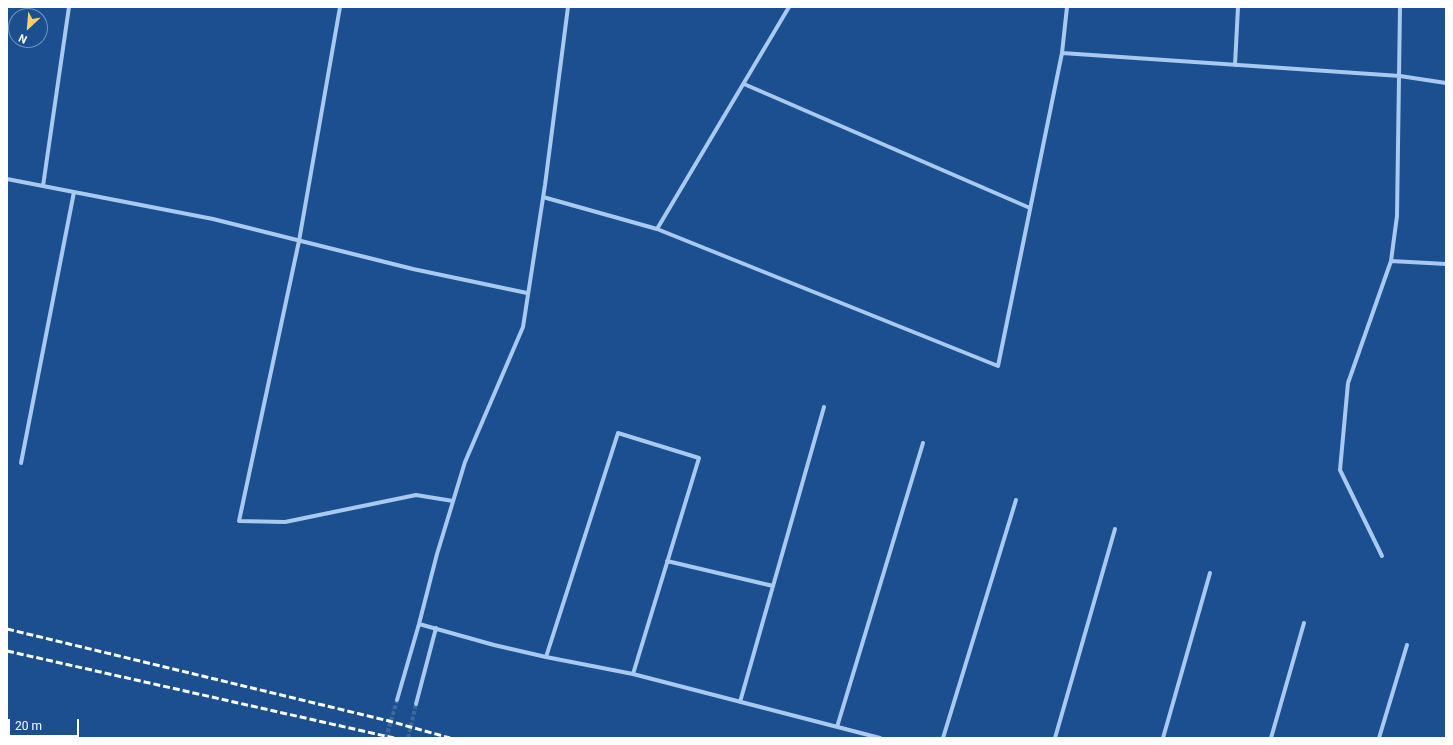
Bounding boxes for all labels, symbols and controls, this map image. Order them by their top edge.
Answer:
north arrow [8,8,48,48]
text: N [17,31,29,46]
scale bar [10,711,81,737]
text: 20 m [15,719,42,733]

